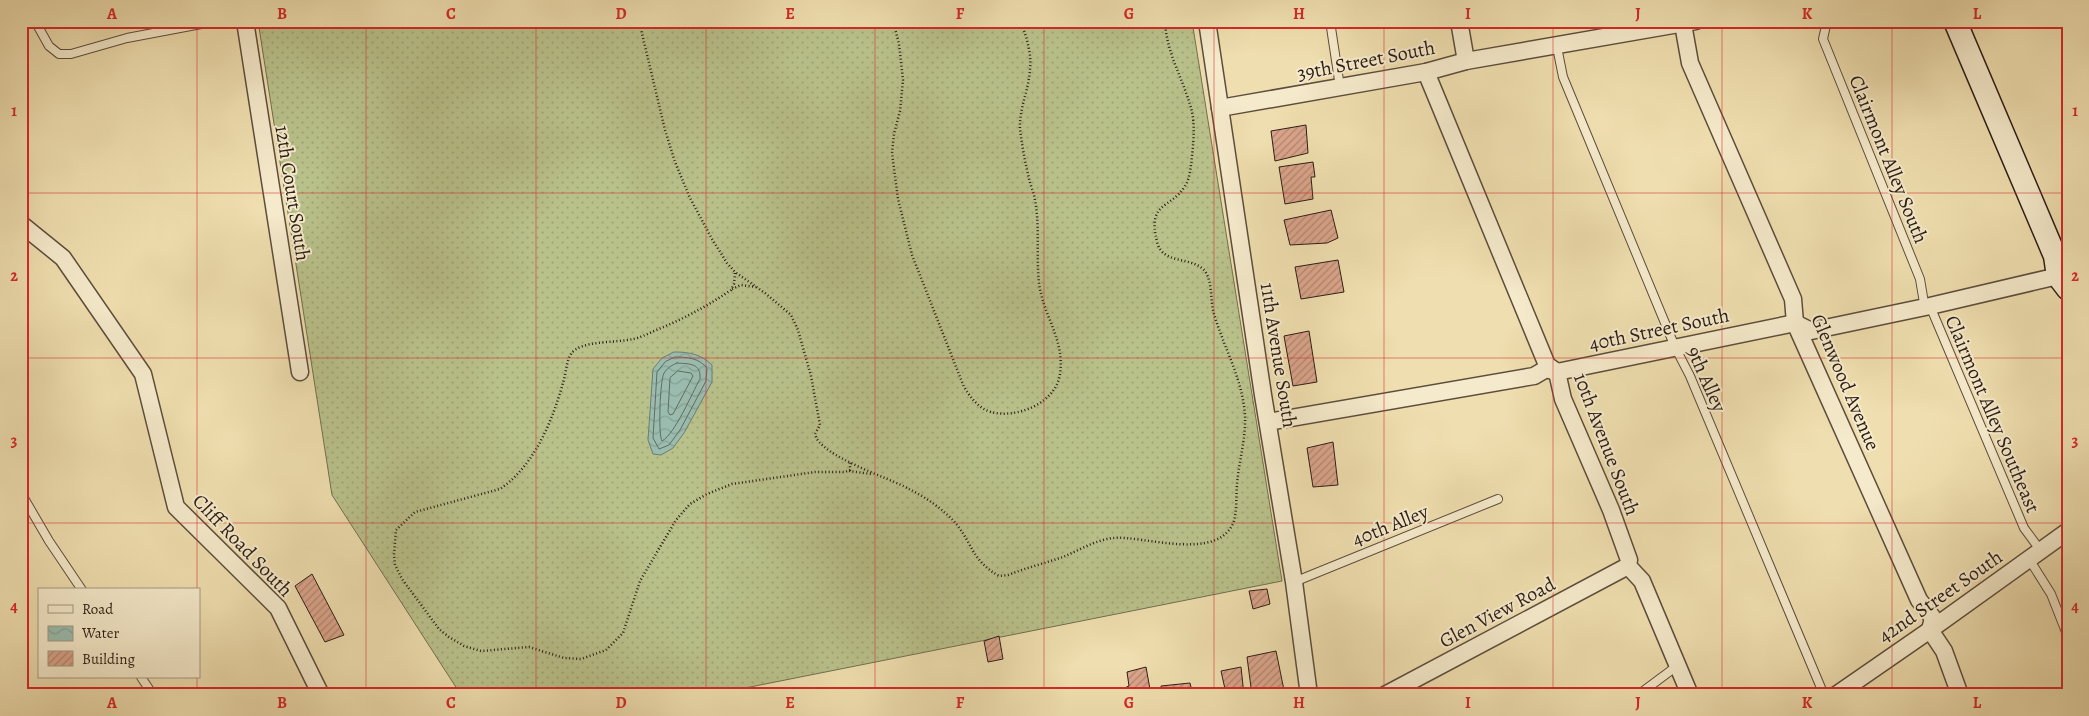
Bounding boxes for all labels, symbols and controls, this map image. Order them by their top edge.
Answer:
text: A [106,3,118,25]
text: B [277,3,287,25]
text: C [446,3,456,25]
text: D [615,3,627,25]
text: E [785,3,795,25]
text: F [956,3,965,25]
text: G [1124,3,1134,25]
text: H [1293,3,1305,25]
text: I [1465,3,1471,25]
text: J [1635,3,1641,25]
text: K [1802,3,1813,25]
text: L [1973,3,1982,25]
street label: 39th Street South [1295,34,1438,87]
street label: Clairmont Alley South [1842,71,1935,248]
text: 1 [11,100,17,122]
text: 1 [2072,100,2078,122]
street label: 12th Court South [268,123,317,263]
text: 2 [10,265,18,287]
text: 2 [2071,265,2079,287]
street label: 11th Avenue South [1254,281,1303,430]
street label: 40th Street South [1587,301,1732,357]
street label: Glenwood Avenue [1805,310,1886,454]
street label: Clairmont Alley Southeast [1939,311,2047,518]
street label: 9th Alley [1680,342,1733,417]
street label: 10th Avenue South [1567,369,1646,520]
text: 3 [11,430,18,452]
text: 3 [2072,430,2079,452]
street label: Cliff Road South [187,488,299,603]
street label: 40th Alley [1348,498,1433,553]
street label: 42nd Street South [1873,543,2008,649]
street label: Glen View Road [1435,570,1560,654]
legend [38,588,200,678]
text: 4 [10,596,18,618]
text: 4 [2071,596,2079,618]
text: Road [82,599,114,619]
text: Water [81,623,119,643]
text: Building [82,649,135,669]
text: A [106,692,118,714]
text: B [277,692,287,714]
text: C [446,692,456,714]
text: D [615,692,627,714]
text: E [785,692,795,714]
text: F [956,692,965,714]
text: G [1124,692,1134,714]
text: H [1293,692,1305,714]
text: I [1465,692,1471,714]
text: J [1635,692,1641,714]
text: K [1802,692,1813,714]
text: L [1973,692,1982,714]

